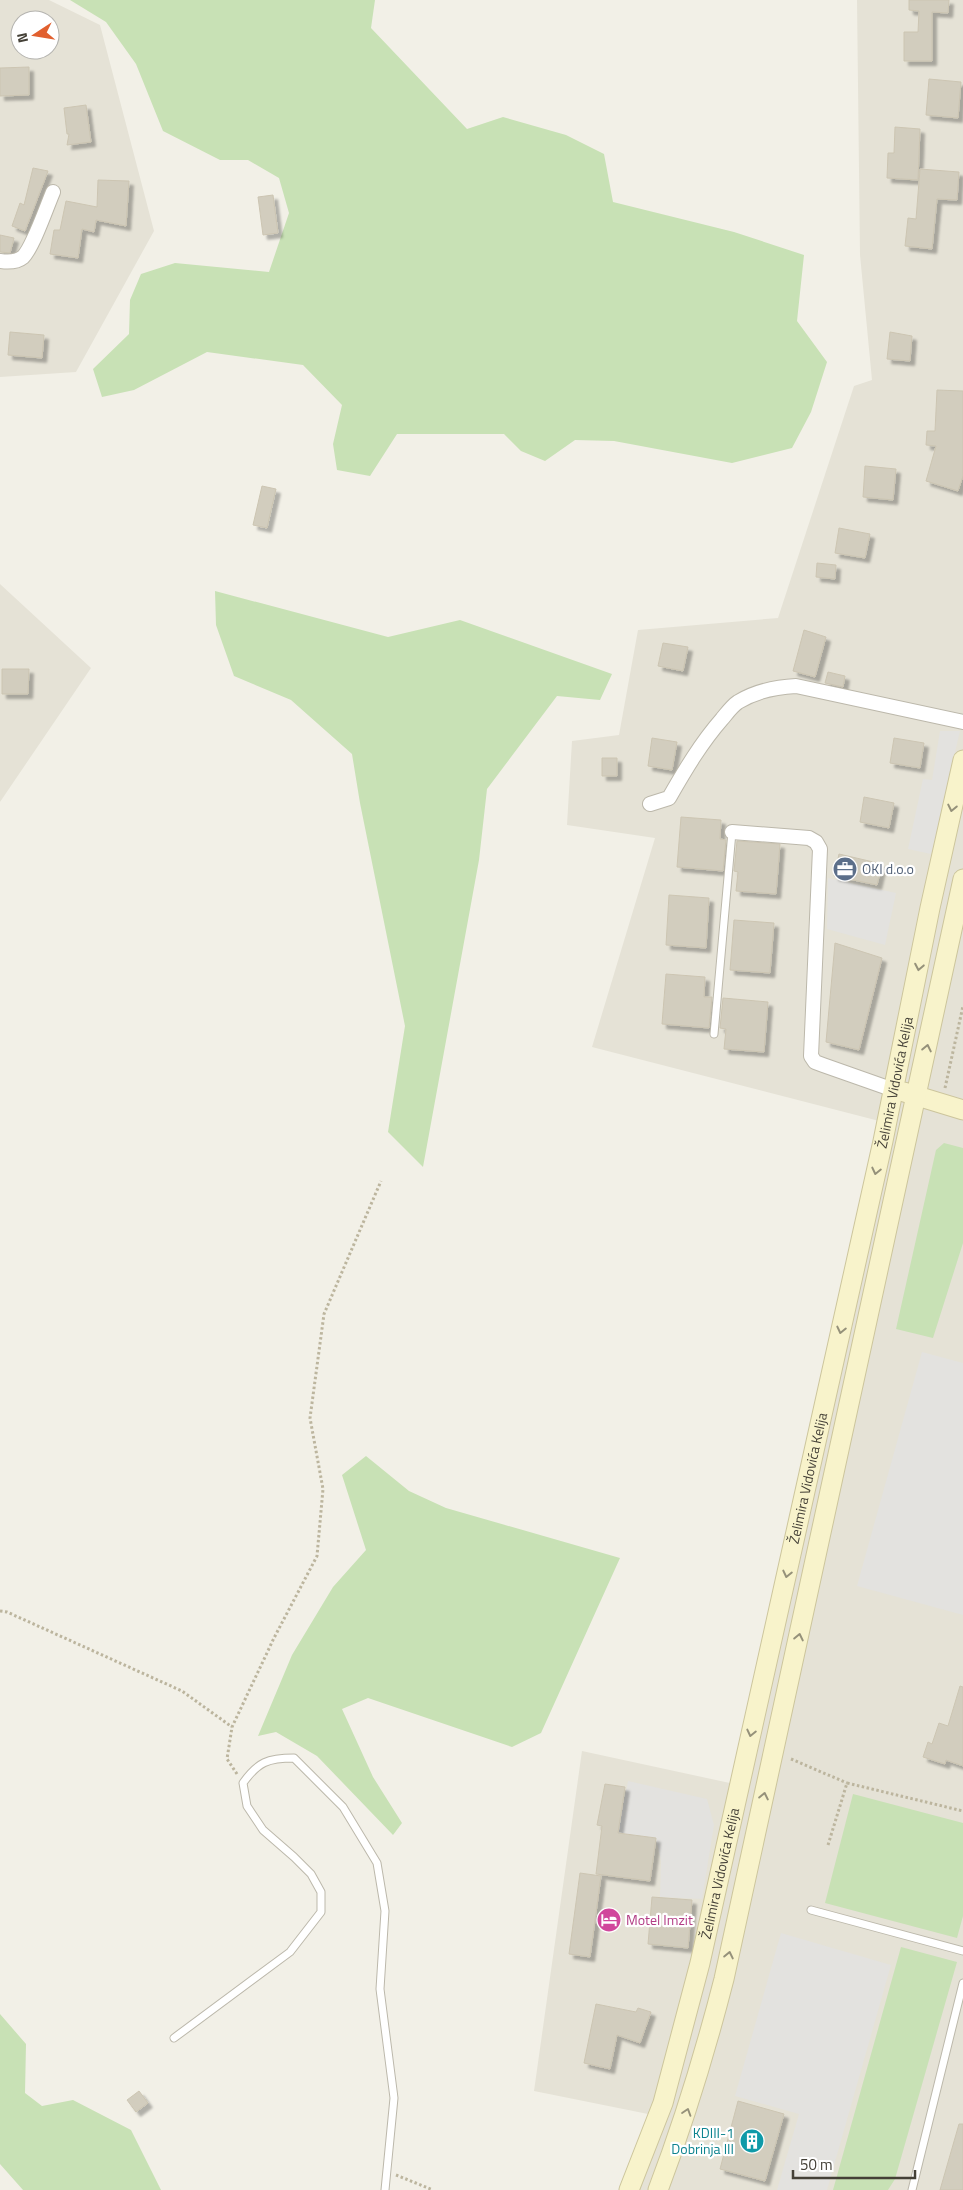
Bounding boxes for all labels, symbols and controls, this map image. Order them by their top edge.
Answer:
north arrow [10,10,60,60]
text: N [11,31,33,45]
one-way arrow [948,803,958,812]
office icon: OKI d.o.o [832,856,858,882]
place label: OKI d.o.o [862,858,914,879]
one-way arrow [914,962,924,971]
street label: Želimira Vidovića Kelija [871,1015,918,1150]
one-way arrow [921,1044,932,1053]
one-way arrow [871,1167,882,1176]
one-way arrow [836,1326,847,1334]
street label: Želimira Vidovića Kelija [783,1410,832,1546]
one-way arrow [782,1570,792,1578]
one-way arrow [793,1633,804,1642]
one-way arrow [746,1728,757,1737]
one-way arrow [758,1792,769,1801]
street label: Želimira Vidovića Kelija [695,1806,744,1941]
hotel icon: Motel Imzit [596,1907,622,1933]
place label: Motel Imzit [626,1909,693,1930]
one-way arrow [724,1950,734,1959]
one-way arrow [681,2108,691,2116]
place label: KDIII-1 Dobrinja III [671,2122,734,2159]
building icon: KDIII-1 Dobrinja III [739,2128,765,2154]
scale bar [793,2148,916,2180]
text: 50 m [800,2153,833,2176]

